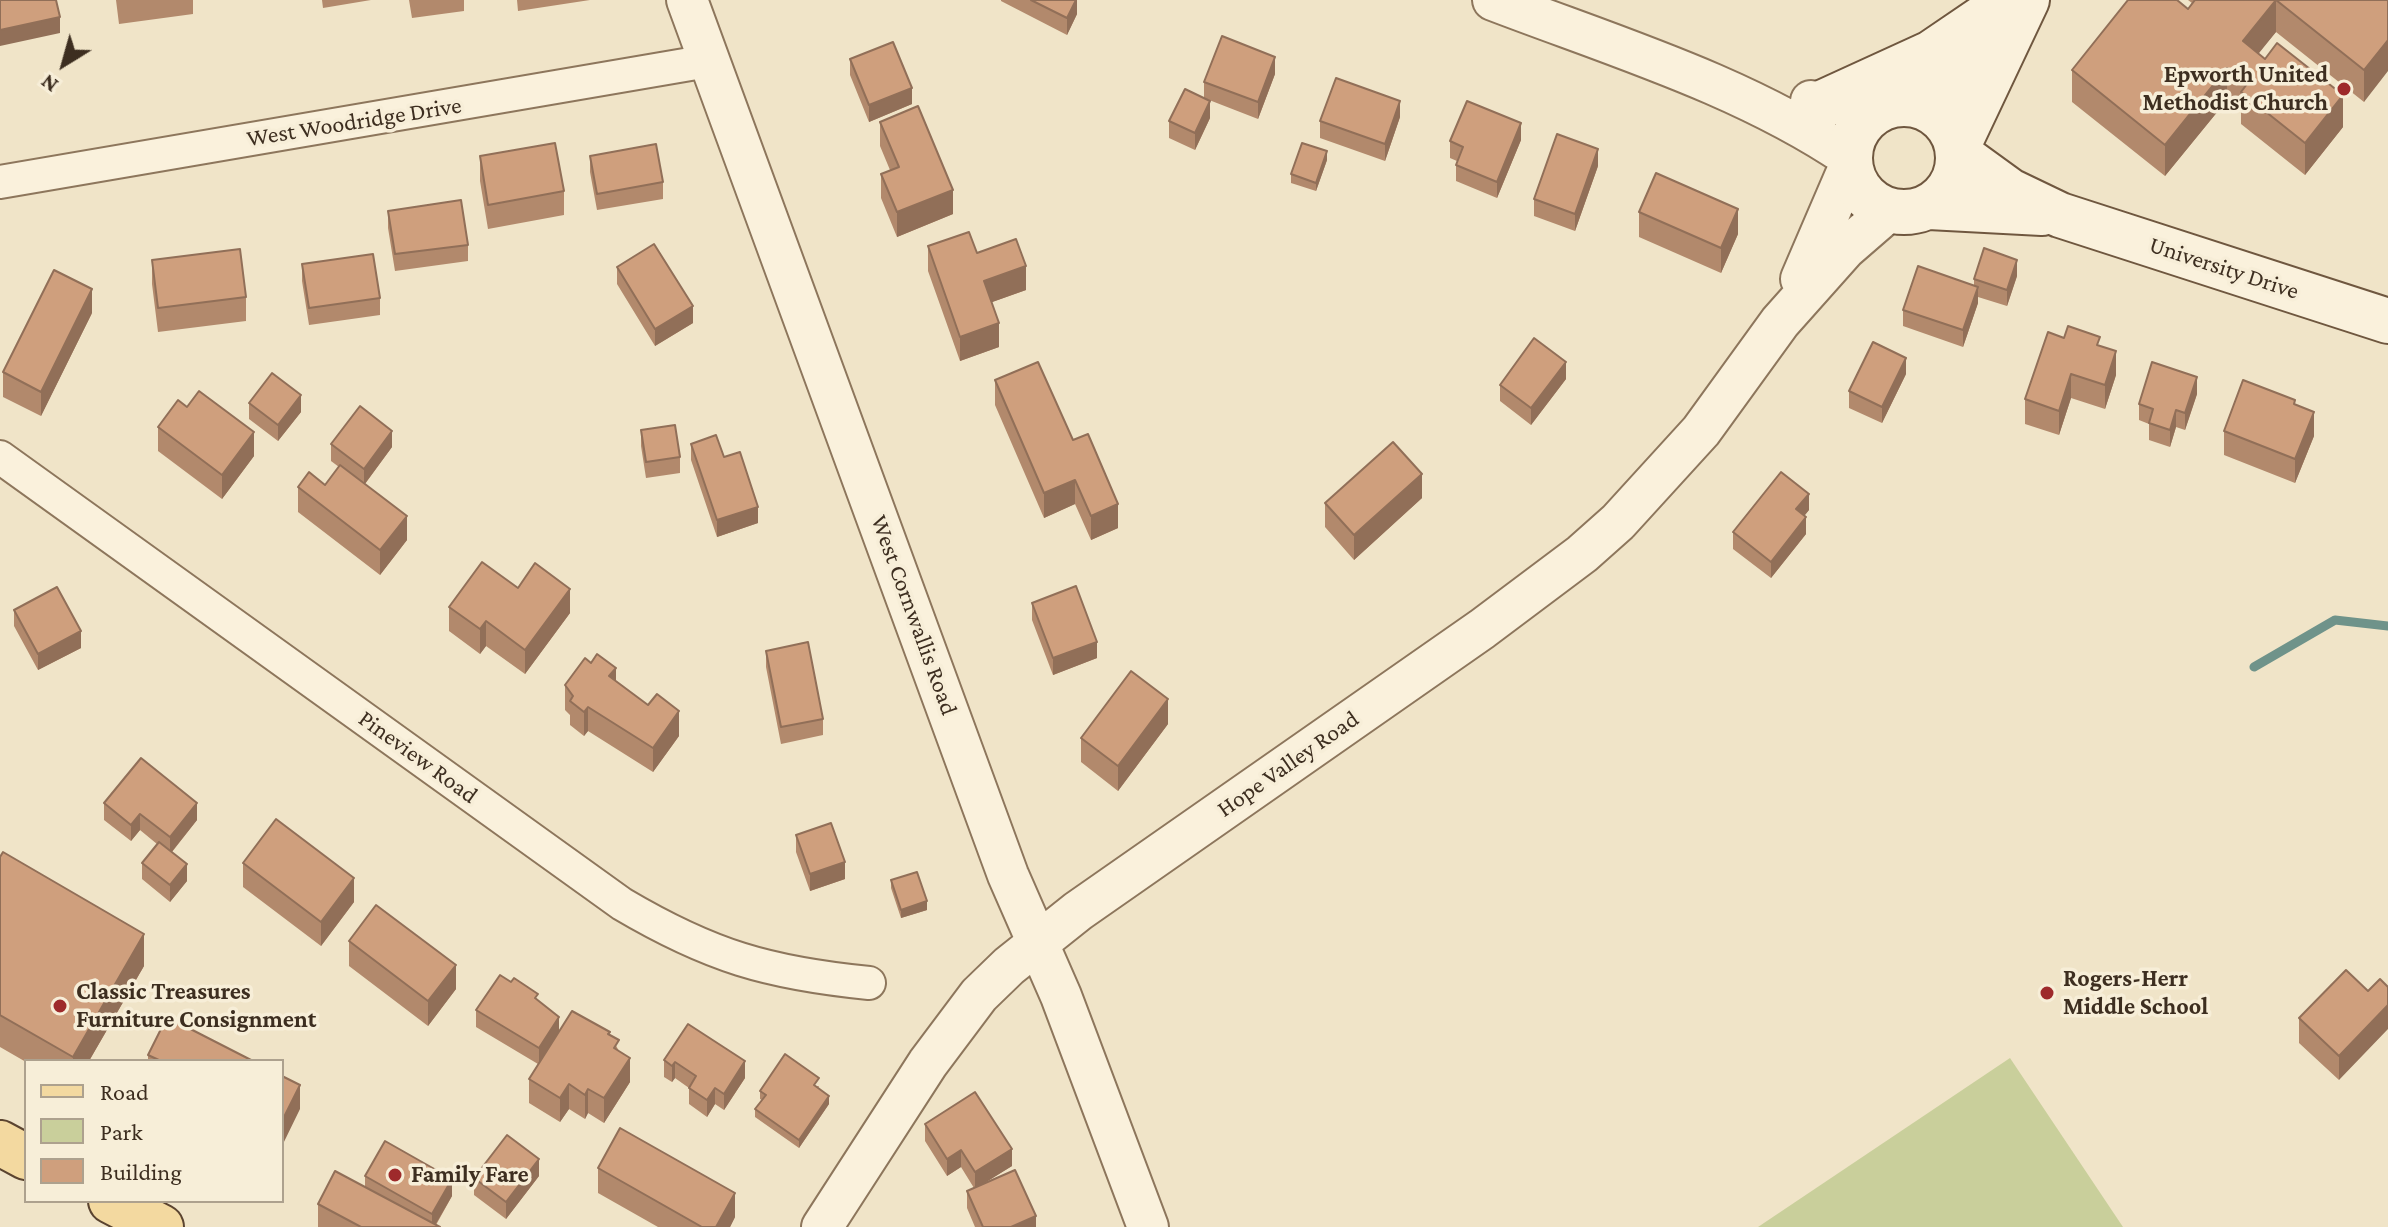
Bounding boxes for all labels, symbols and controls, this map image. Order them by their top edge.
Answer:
north arrow [24,24,104,104]
place label: Epworth United Methodist Church [2143,61,2328,117]
text: N [36,69,63,98]
marker: Epworth United Methodist Church [2335,80,2353,98]
street label: West Woodridge Drive [245,91,463,153]
street label: University Drive [2145,230,2303,306]
street label: West Cornwallis Road [864,511,964,719]
street label: Pineview Road [353,704,483,810]
street label: Hope Valley Road [1212,705,1364,823]
place label: Rogers-Herr Middle School [2063,965,2208,1021]
place label: Classic Treasures Furniture Consignment [76,978,316,1034]
marker: Rogers-Herr Middle School [2038,984,2056,1002]
marker: Classic Treasures Furniture Consignment [51,997,69,1015]
legend [24,1059,284,1203]
text: Road [100,1078,149,1105]
text: Park [100,1118,143,1145]
text: Building [100,1158,182,1185]
place label: Family Fare [411,1161,529,1189]
marker: Family Fare [386,1166,404,1184]

